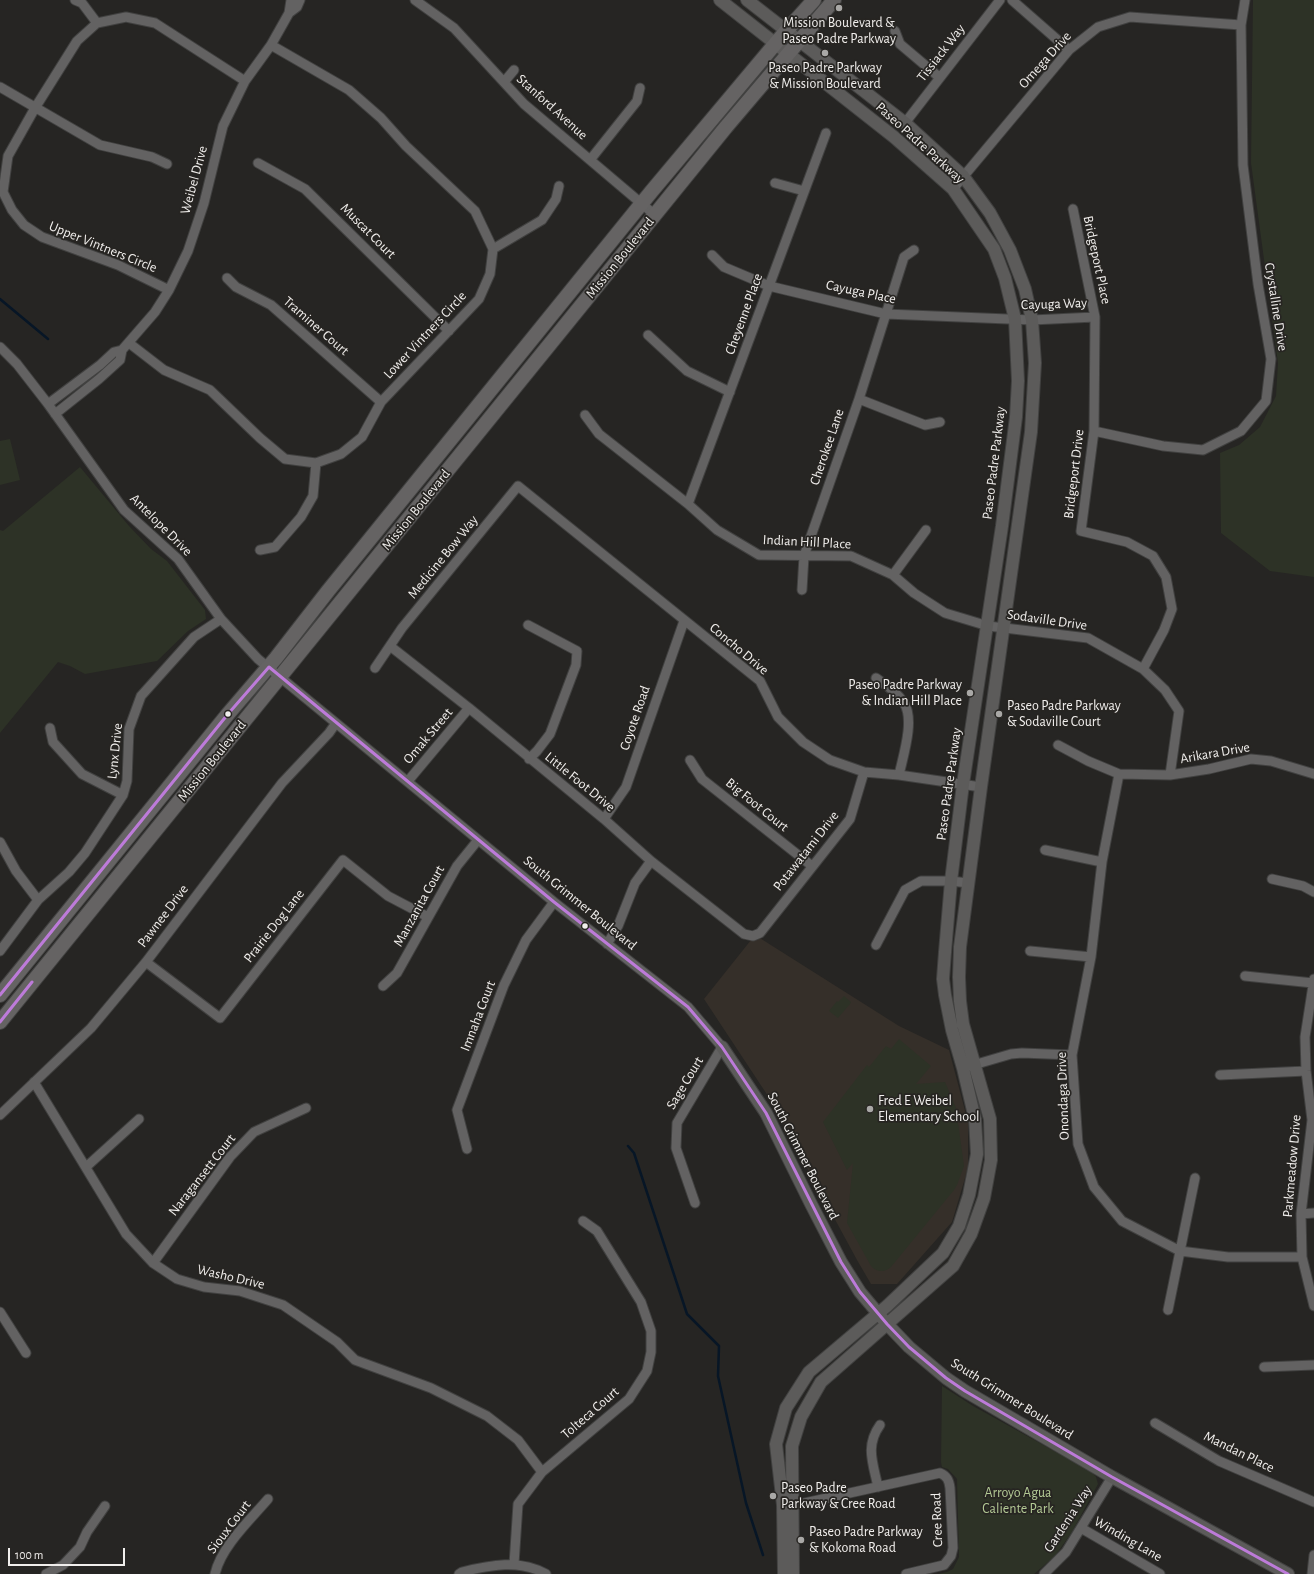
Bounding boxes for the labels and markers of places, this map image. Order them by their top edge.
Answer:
marker: Mission Boulevard & Paseo Padre Parkway [834,3,844,13]
place label: Mission Boulevard & Paseo Padre Parkway [782,15,896,48]
marker: Paseo Padre Parkway & Mission Boulevard [820,48,830,58]
place label: Paseo Padre Parkway & Mission Boulevard [768,60,882,92]
place label: Paseo Padre Parkway & Indian Hill Place [848,677,962,710]
marker: Paseo Padre Parkway & Indian Hill Place [965,688,975,698]
place label: Paseo Padre Parkway & Sodaville Court [1007,698,1121,730]
unlabelled marker [223,709,233,719]
marker: Paseo Padre Parkway & Sodaville Court [994,709,1004,719]
unlabelled marker [580,921,590,931]
place label: Fred E Weibel Elementary School [878,1093,979,1126]
marker: Fred E Weibel Elementary School [865,1104,875,1114]
place label: Paseo Padre Parkway & Cree Road [781,1480,896,1512]
marker: Paseo Padre Parkway & Cree Road [768,1491,778,1501]
place label: Paseo Padre Parkway & Kokoma Road [809,1524,923,1556]
marker: Paseo Padre Parkway & Kokoma Road [796,1535,806,1545]

